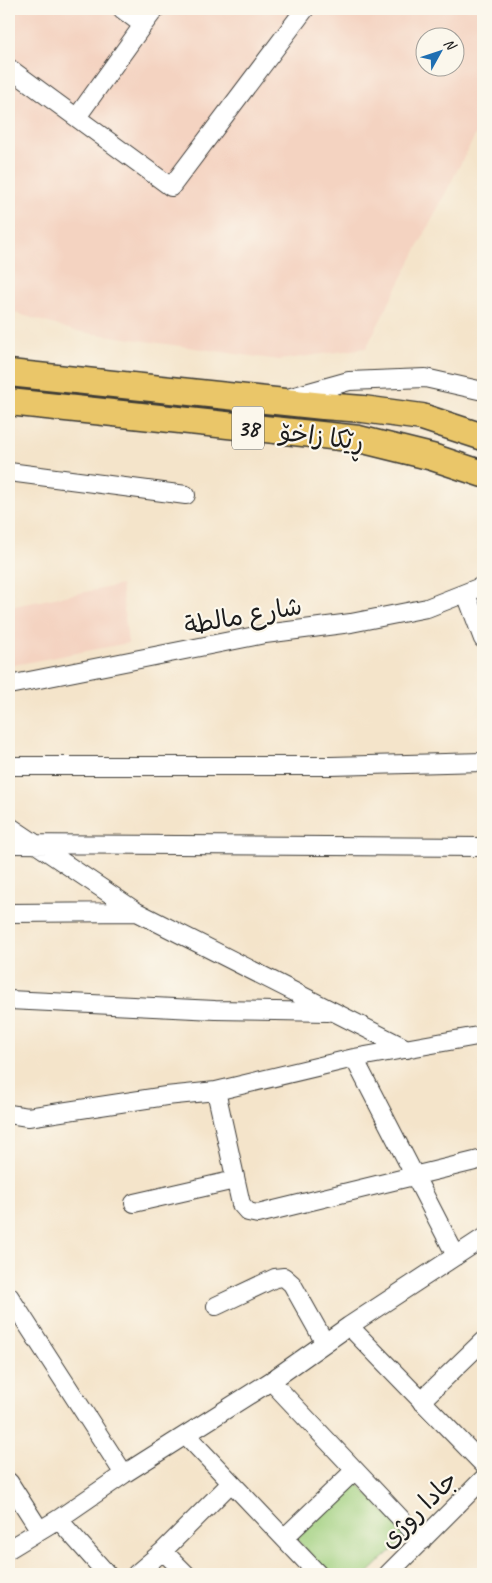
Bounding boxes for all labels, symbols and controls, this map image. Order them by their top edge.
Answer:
north arrow [414,28,464,78]
text: N [440,35,460,55]
road number: 38 [232,406,264,449]
street label: ڕێکا زاخۆ [276,416,366,462]
street label: شارع مالطة [182,590,305,643]
street label: جادا روژی [373,1464,465,1556]

